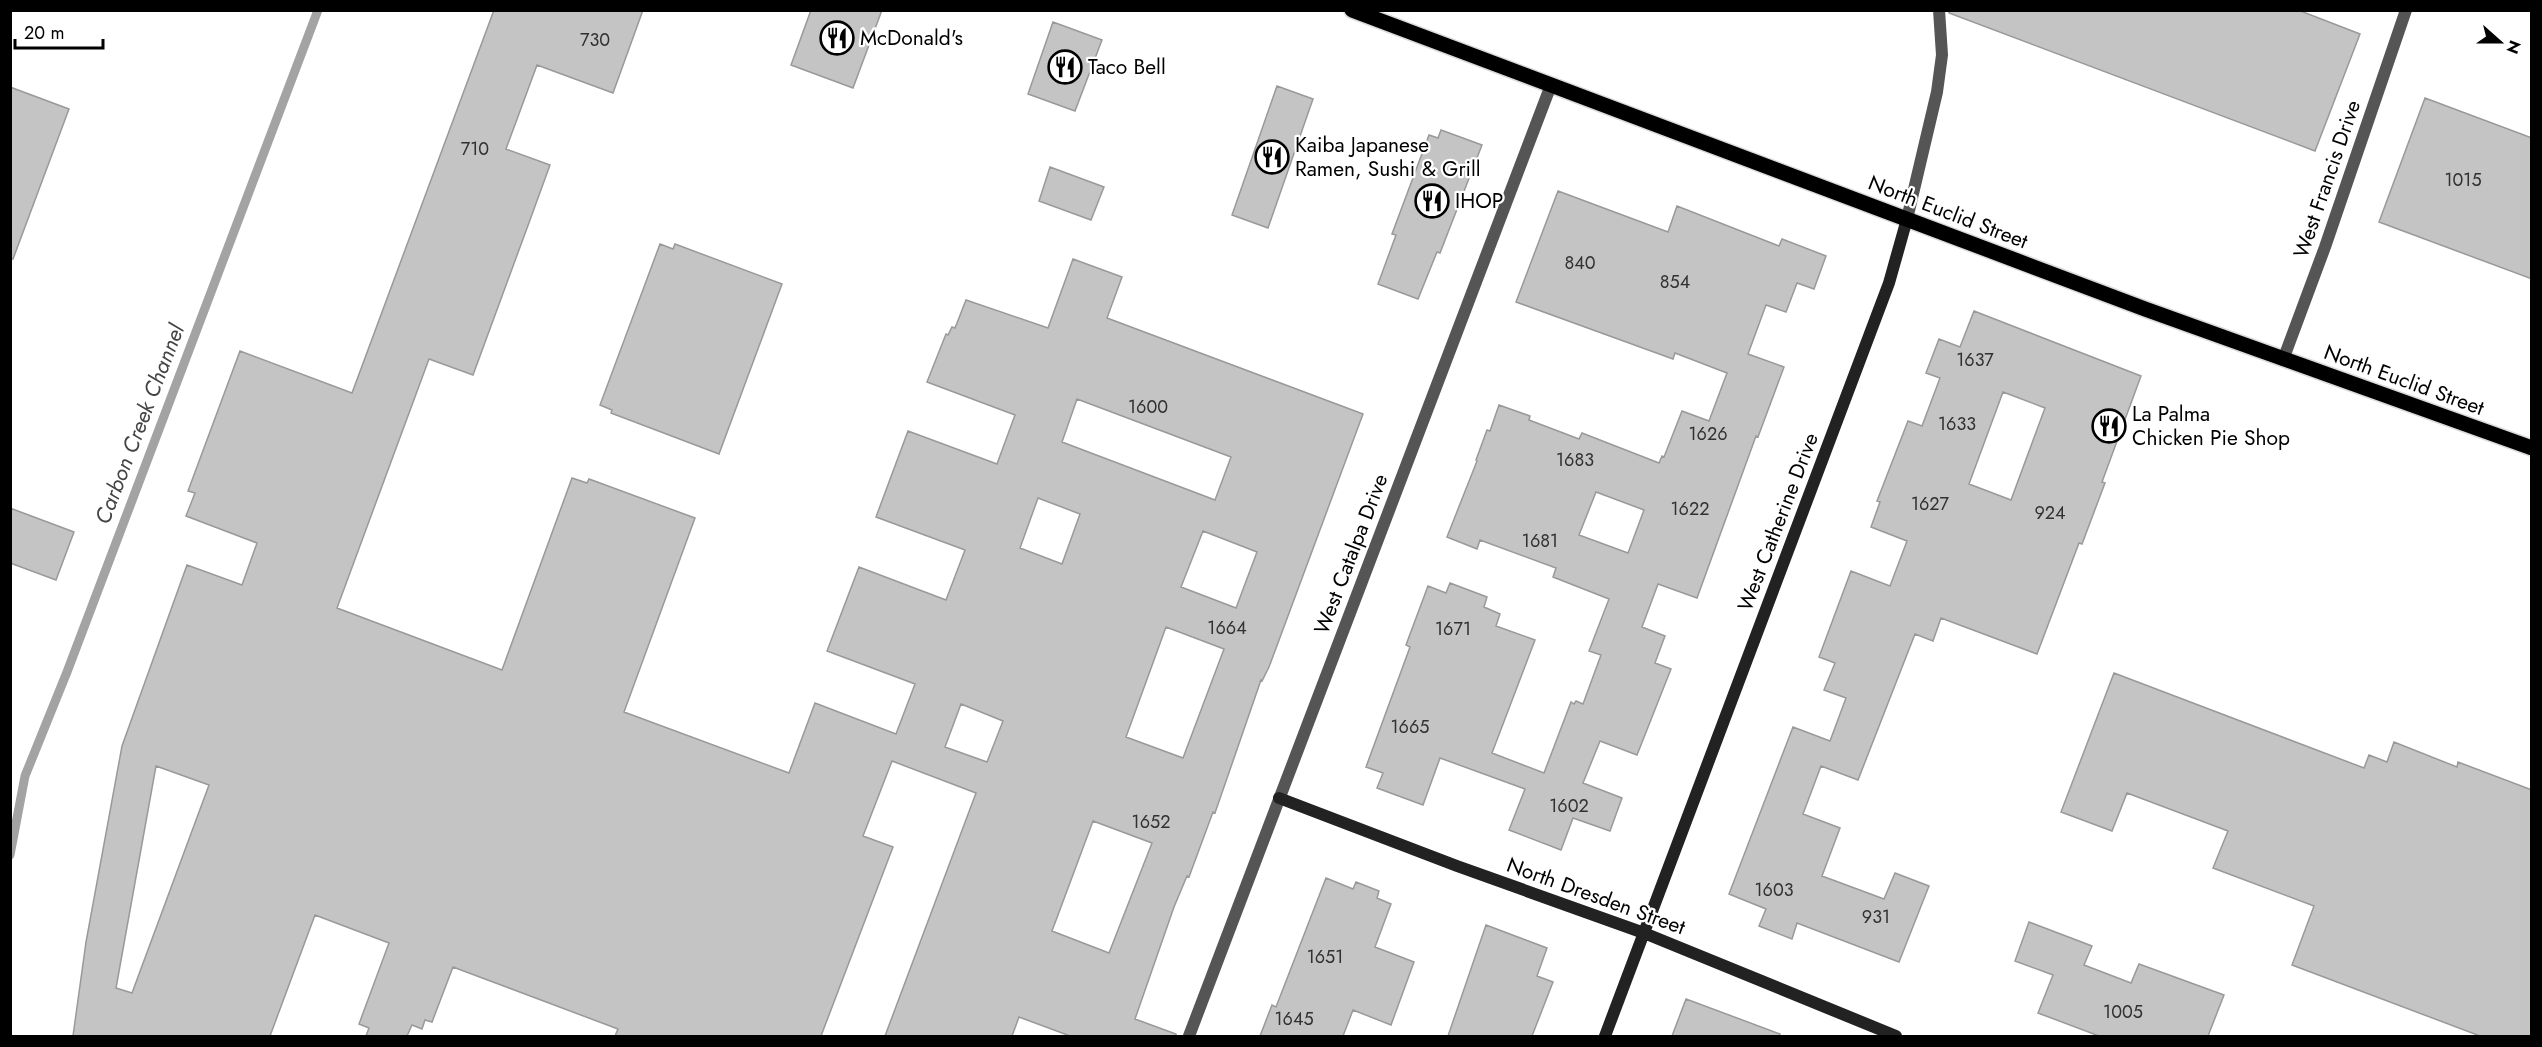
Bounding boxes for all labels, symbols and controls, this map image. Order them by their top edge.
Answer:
scale bar [15,12,104,50]
north arrow [2470,12,2530,72]
text: 20 m [24,20,64,46]
restaurant icon: McDonald's [819,20,855,56]
place label: McDonald's [860,23,963,53]
house number: 730 [580,27,610,53]
text: N [2501,37,2527,57]
restaurant icon: Taco Bell [1047,49,1083,85]
place label: Taco Bell [1088,52,1166,82]
street label: West Francis Drive [2286,96,2368,262]
place label: Kaiba Japanese Ramen, Sushi & Grill [1295,130,1481,184]
house number: 710 [461,136,489,162]
restaurant icon: Kaiba Japanese Ramen, Sushi & Grill [1254,139,1290,175]
house number: 1015 [2444,167,2482,193]
street label: North Euclid Street [1864,168,2032,256]
restaurant icon: IHOP [1414,183,1450,219]
place label: IHOP [1455,186,1503,216]
house number: 840 [1564,250,1596,276]
house number: 854 [1660,269,1690,295]
water label: Carbon Creek Channel [86,318,192,529]
street label: North Euclid Street [2320,337,2488,423]
house number: 1637 [1956,347,1994,373]
house number: 1600 [1128,394,1168,420]
place label: La Palma Chicken Pie Shop [2132,399,2290,453]
restaurant icon: La Palma Chicken Pie Shop [2091,408,2127,444]
house number: 1633 [1938,411,1976,437]
house number: 1626 [1688,421,1728,447]
street label: West Catherine Drive [1730,428,1826,615]
house number: 1683 [1556,447,1594,473]
street label: West Catalpa Drive [1307,469,1395,638]
house number: 1627 [1911,491,1950,517]
house number: 1622 [1671,496,1709,522]
house number: 924 [2034,500,2066,526]
house number: 1681 [1522,528,1558,554]
house number: 1664 [1207,615,1247,641]
house number: 1671 [1435,616,1471,642]
house number: 1665 [1391,714,1430,740]
house number: 1602 [1549,793,1589,819]
house number: 1652 [1132,809,1170,835]
street label: North Dresden Street [1503,850,1689,942]
house number: 1603 [1754,877,1794,903]
house number: 931 [1862,904,1890,930]
house number: 1651 [1307,944,1343,970]
house number: 1005 [2103,999,2143,1025]
house number: 1645 [1274,1006,1314,1032]

